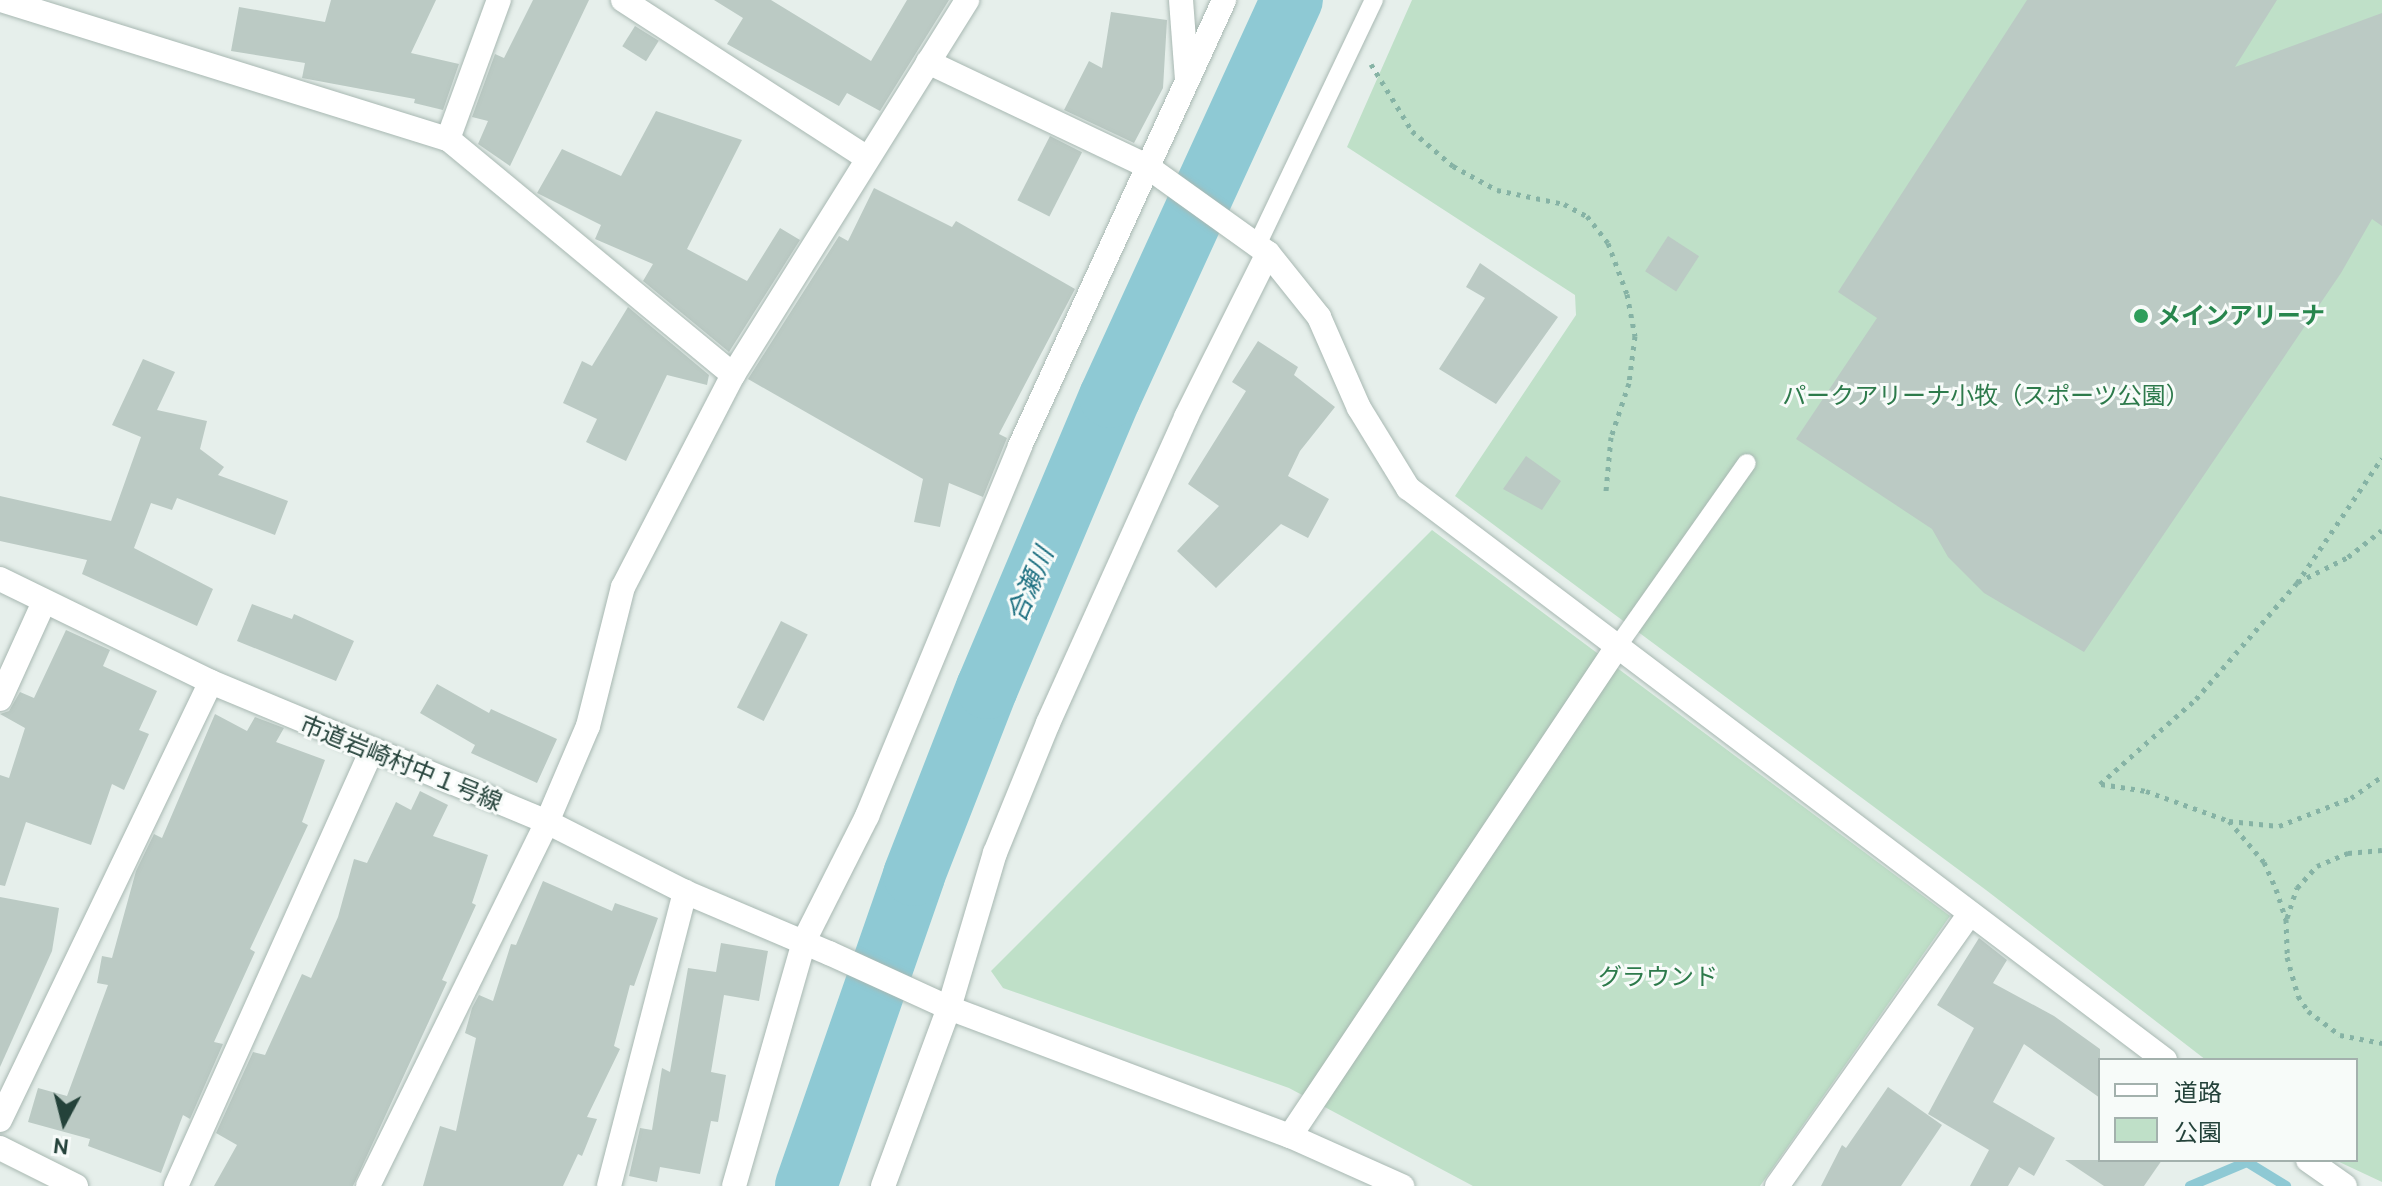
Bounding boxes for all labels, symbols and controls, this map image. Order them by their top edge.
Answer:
place label: メインアリーナ [2157,302,2325,330]
marker: メインアリーナ [2132,307,2150,325]
park label: パークアリーナ小牧（スポーツ公園） [1782,382,2190,410]
water label: 合瀬川 [1001,543,1061,627]
street label: 市道岩崎村中１号線 [295,709,507,817]
park label: グラウンド [1598,963,1718,991]
legend [2098,1058,2358,1162]
text: 道路 [2174,1078,2222,1107]
north arrow [24,1082,104,1162]
text: 公園 [2174,1118,2222,1147]
text: N [52,1132,70,1161]

